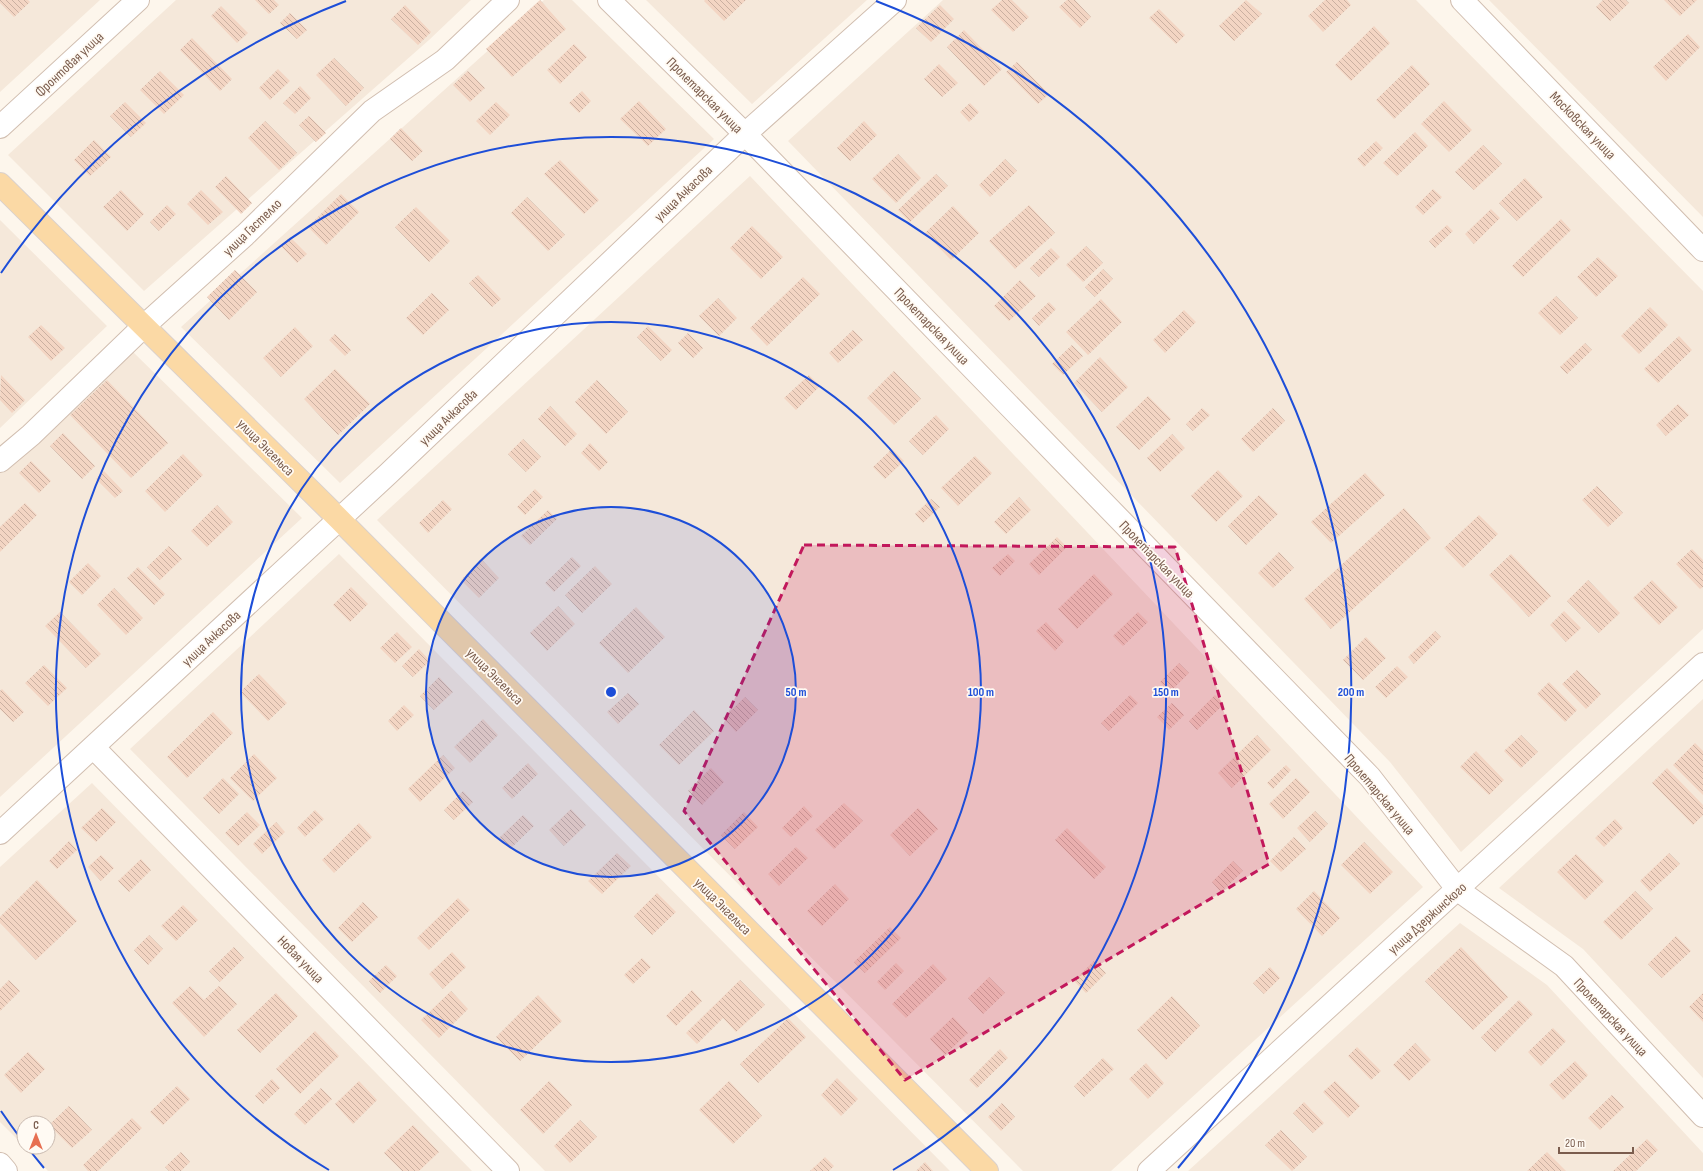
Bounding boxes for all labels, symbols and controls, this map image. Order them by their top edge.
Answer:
street label: Фронтовая улица [32,28,107,100]
street label: Пролетарская улица [663,54,746,137]
street label: Московская улица [1546,88,1619,163]
street label: улица Ачкасова [651,162,716,225]
street label: улица Гастелло [219,195,285,260]
street label: Пролетарская улица [891,284,973,368]
street label: улица Ачкасова [416,386,481,449]
street label: улица Энгельса [234,415,298,479]
street label: Пролетарская улица [1116,517,1198,601]
street label: улица Ачкасова [178,607,244,670]
street label: улица Энгельса [463,644,527,708]
centre of rings [604,685,618,699]
text: 50 m [786,685,806,700]
text: 100 m [968,685,994,700]
text: 150 m [1153,685,1179,700]
text: 200 m [1338,685,1364,700]
street label: Пролетарская улица [1341,750,1418,838]
street label: улица Энгельса [691,874,755,938]
street label: улица Дзержинского [1385,879,1470,958]
street label: Новая улица [274,932,327,987]
street label: Пролетарская улица [1570,975,1651,1060]
north arrow [16,1115,56,1155]
text: С [33,1119,39,1132]
scale bar [1559,1129,1633,1155]
text: 20 m [1565,1136,1585,1151]

